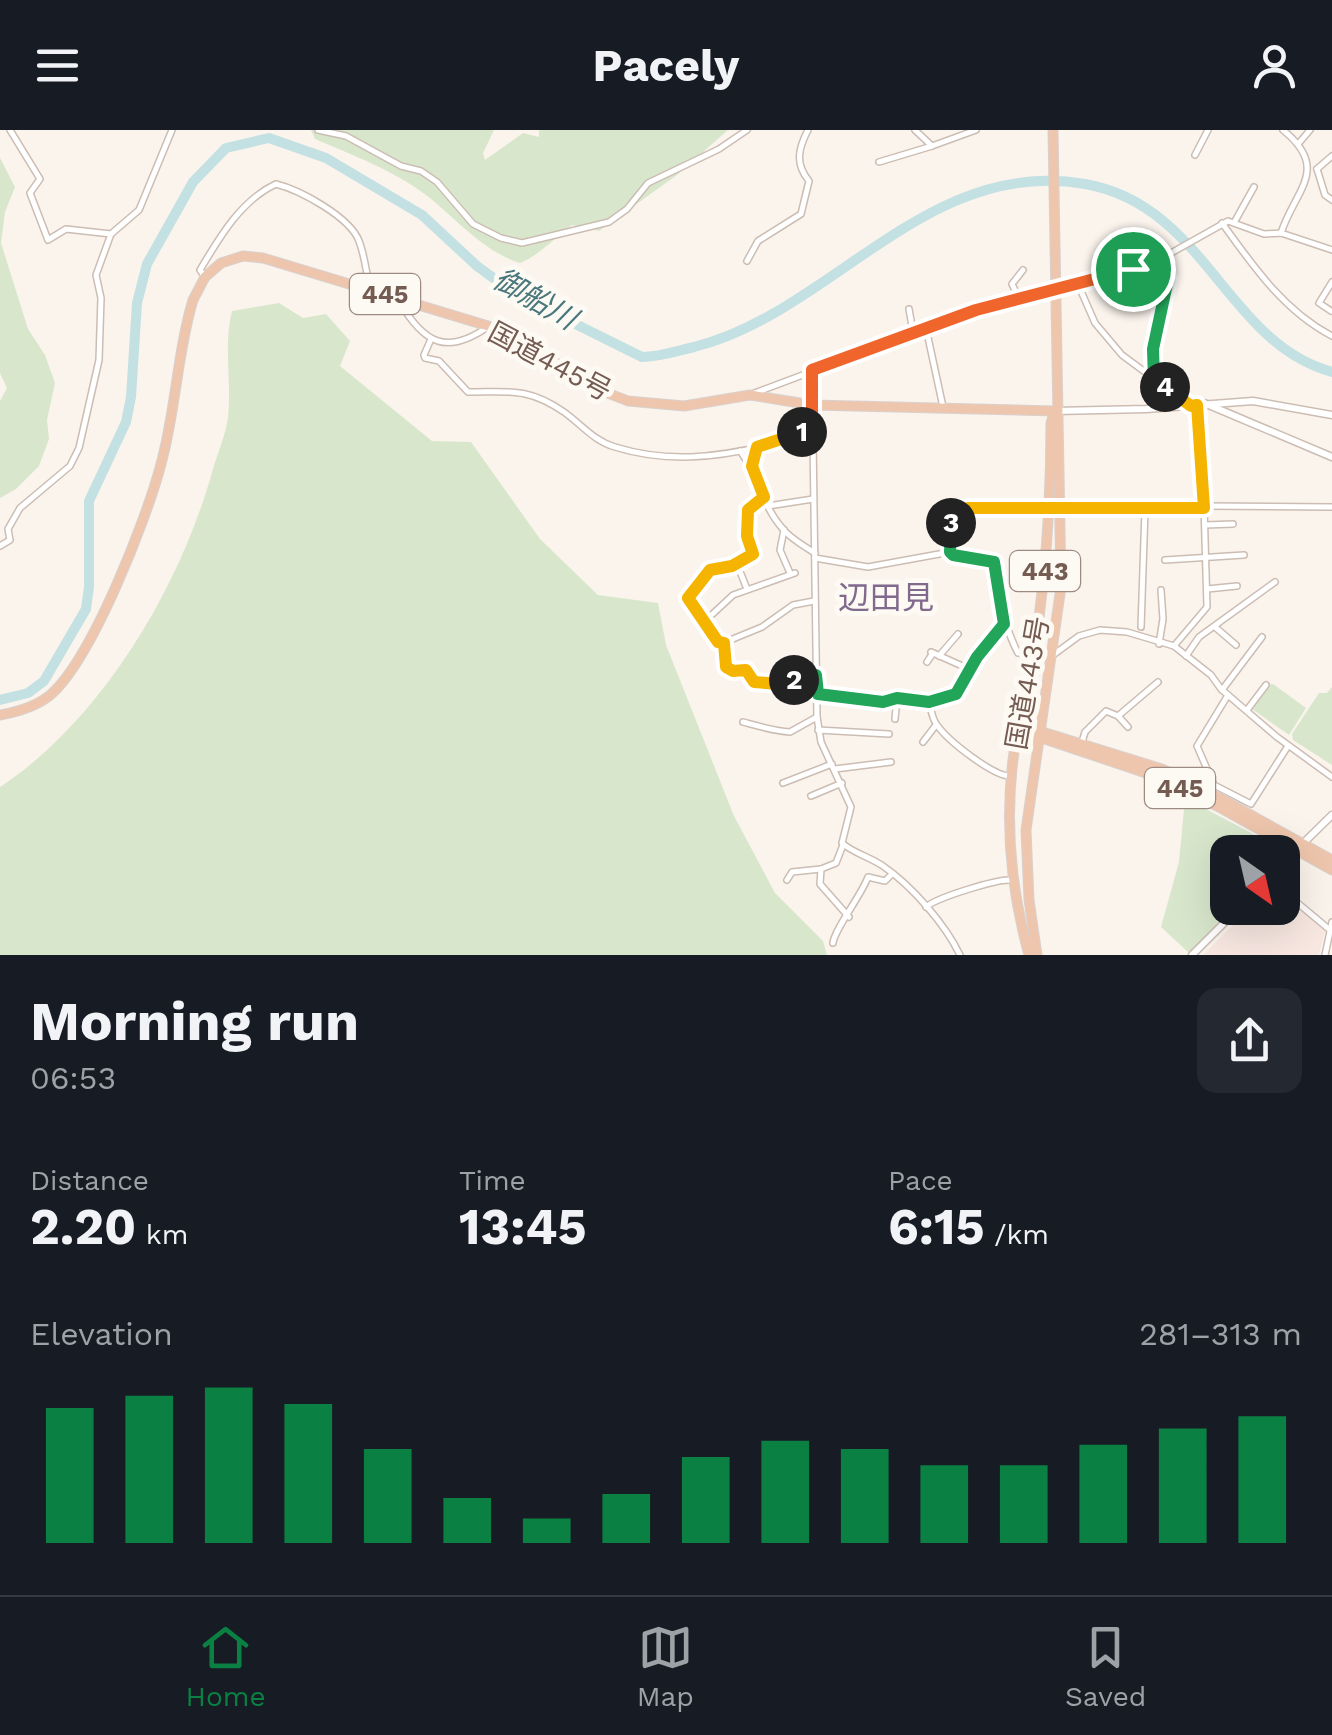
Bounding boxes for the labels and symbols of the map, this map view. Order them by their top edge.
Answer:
pin [1091,227,1176,312]
water label: 御船川 [488,261,586,338]
road number: 445 [350,274,420,314]
street label: 国道445号 [483,315,617,408]
pin: 4 [1140,362,1190,412]
pin: 1 [777,407,827,457]
pin: 3 [926,498,976,548]
road number: 443 [1010,551,1080,591]
district label: 辺田見 [838,579,934,617]
street label: 国道443号 [1000,614,1055,752]
pin: 2 [769,655,819,705]
road number: 445 [1145,768,1215,808]
north arrow [1210,835,1300,925]

